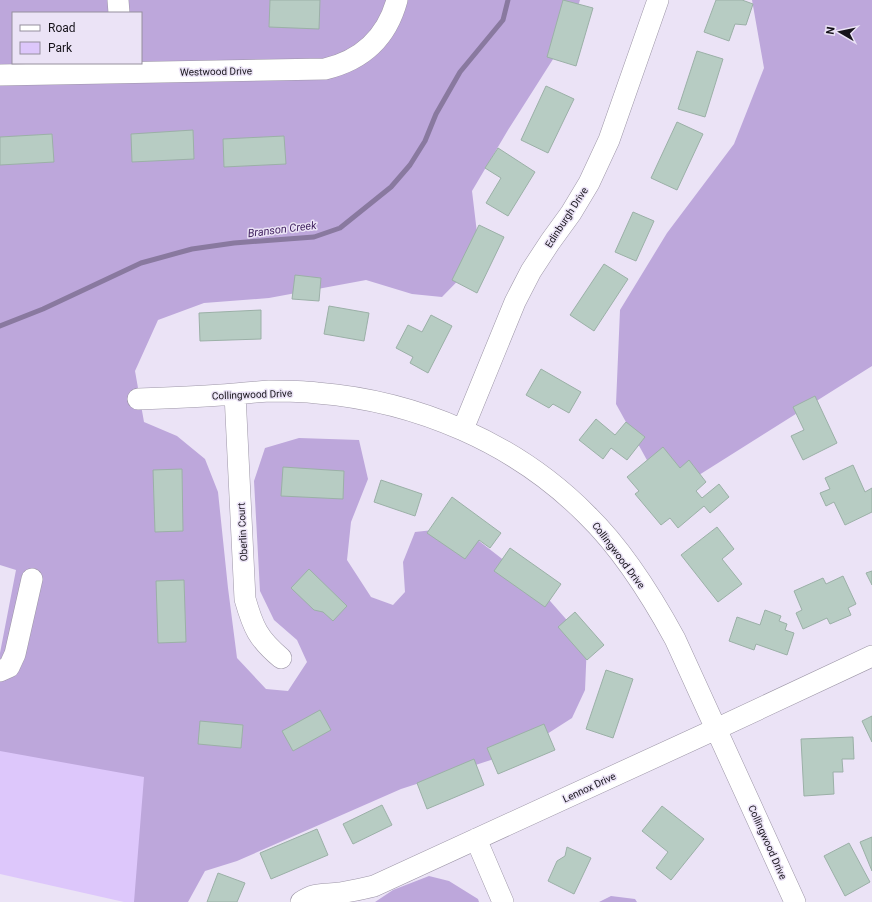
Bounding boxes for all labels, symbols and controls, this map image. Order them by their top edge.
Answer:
legend [12,12,142,64]
north arrow [820,12,860,52]
text: Road [48,21,76,35]
text: N [824,25,838,35]
text: Park [48,41,73,55]
street label: Westwood Drive [180,65,252,78]
street label: Edinburgh Drive [543,185,590,249]
water label: Branson Creek [247,219,318,240]
street label: Collingwood Drive [212,388,292,401]
street label: Oberlin Court [235,502,250,562]
street label: Collingwood Drive [590,520,647,591]
street label: Lennox Drive [561,770,617,805]
street label: Collingwood Drive [746,803,789,881]

